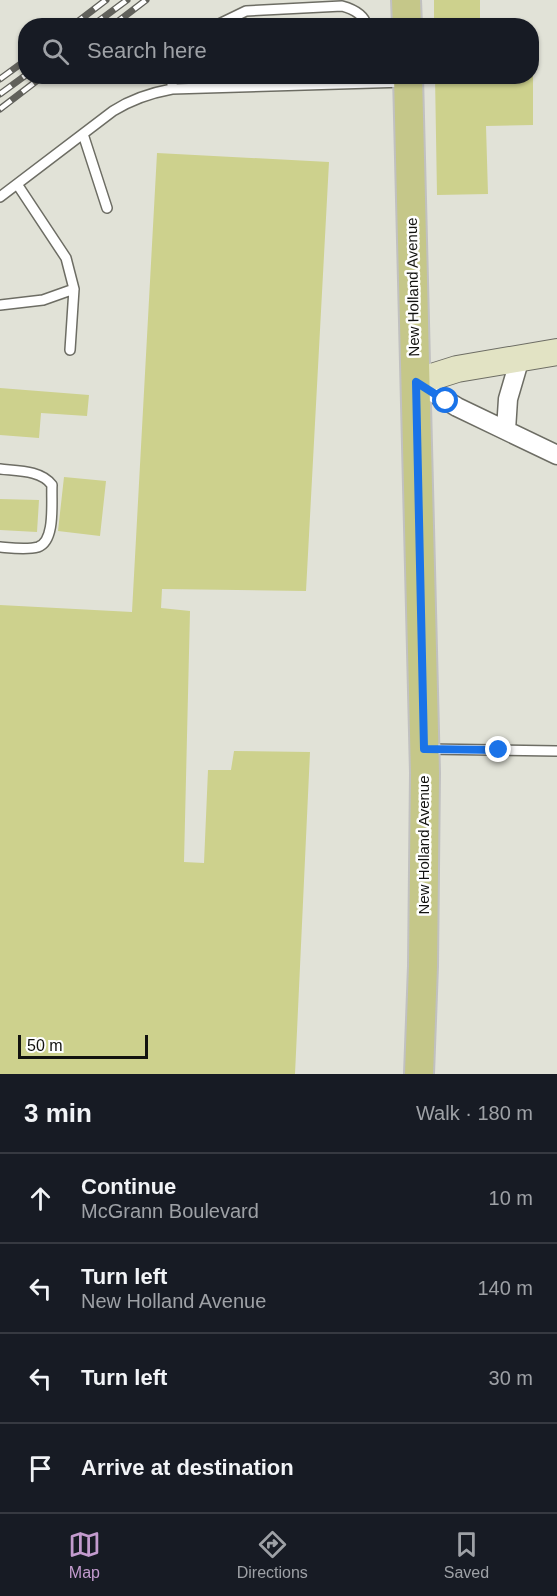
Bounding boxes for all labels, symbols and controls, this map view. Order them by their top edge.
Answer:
search box [18,18,539,84]
icon: search [39,35,72,68]
text: Search here [87,38,207,63]
street label: New Holland Avenue [403,217,422,357]
route start [432,387,458,413]
route end [485,736,511,762]
street label: New Holland Avenue [415,776,432,914]
scale bar [18,1032,148,1060]
text: 50 m [27,1037,63,1054]
text: 3 min [24,1098,92,1128]
text: Walk · 180 m [416,1102,533,1124]
text: Continue [81,1174,176,1199]
icon: ahead [24,1182,57,1215]
text: 10 m [489,1187,533,1209]
text: McGrann Boulevard [81,1200,259,1222]
text: Turn left [81,1264,167,1289]
icon: left [24,1272,57,1305]
text: 140 m [477,1277,533,1299]
text: New Holland Avenue [81,1290,266,1312]
icon: left [24,1362,57,1395]
text: Turn left [81,1365,167,1390]
text: 30 m [489,1367,533,1389]
icon: arrive [24,1452,57,1485]
text: Arrive at destination [81,1455,294,1480]
tab: Map [68,1528,101,1582]
tab: Directions [237,1528,308,1582]
tab: Saved [444,1528,489,1582]

